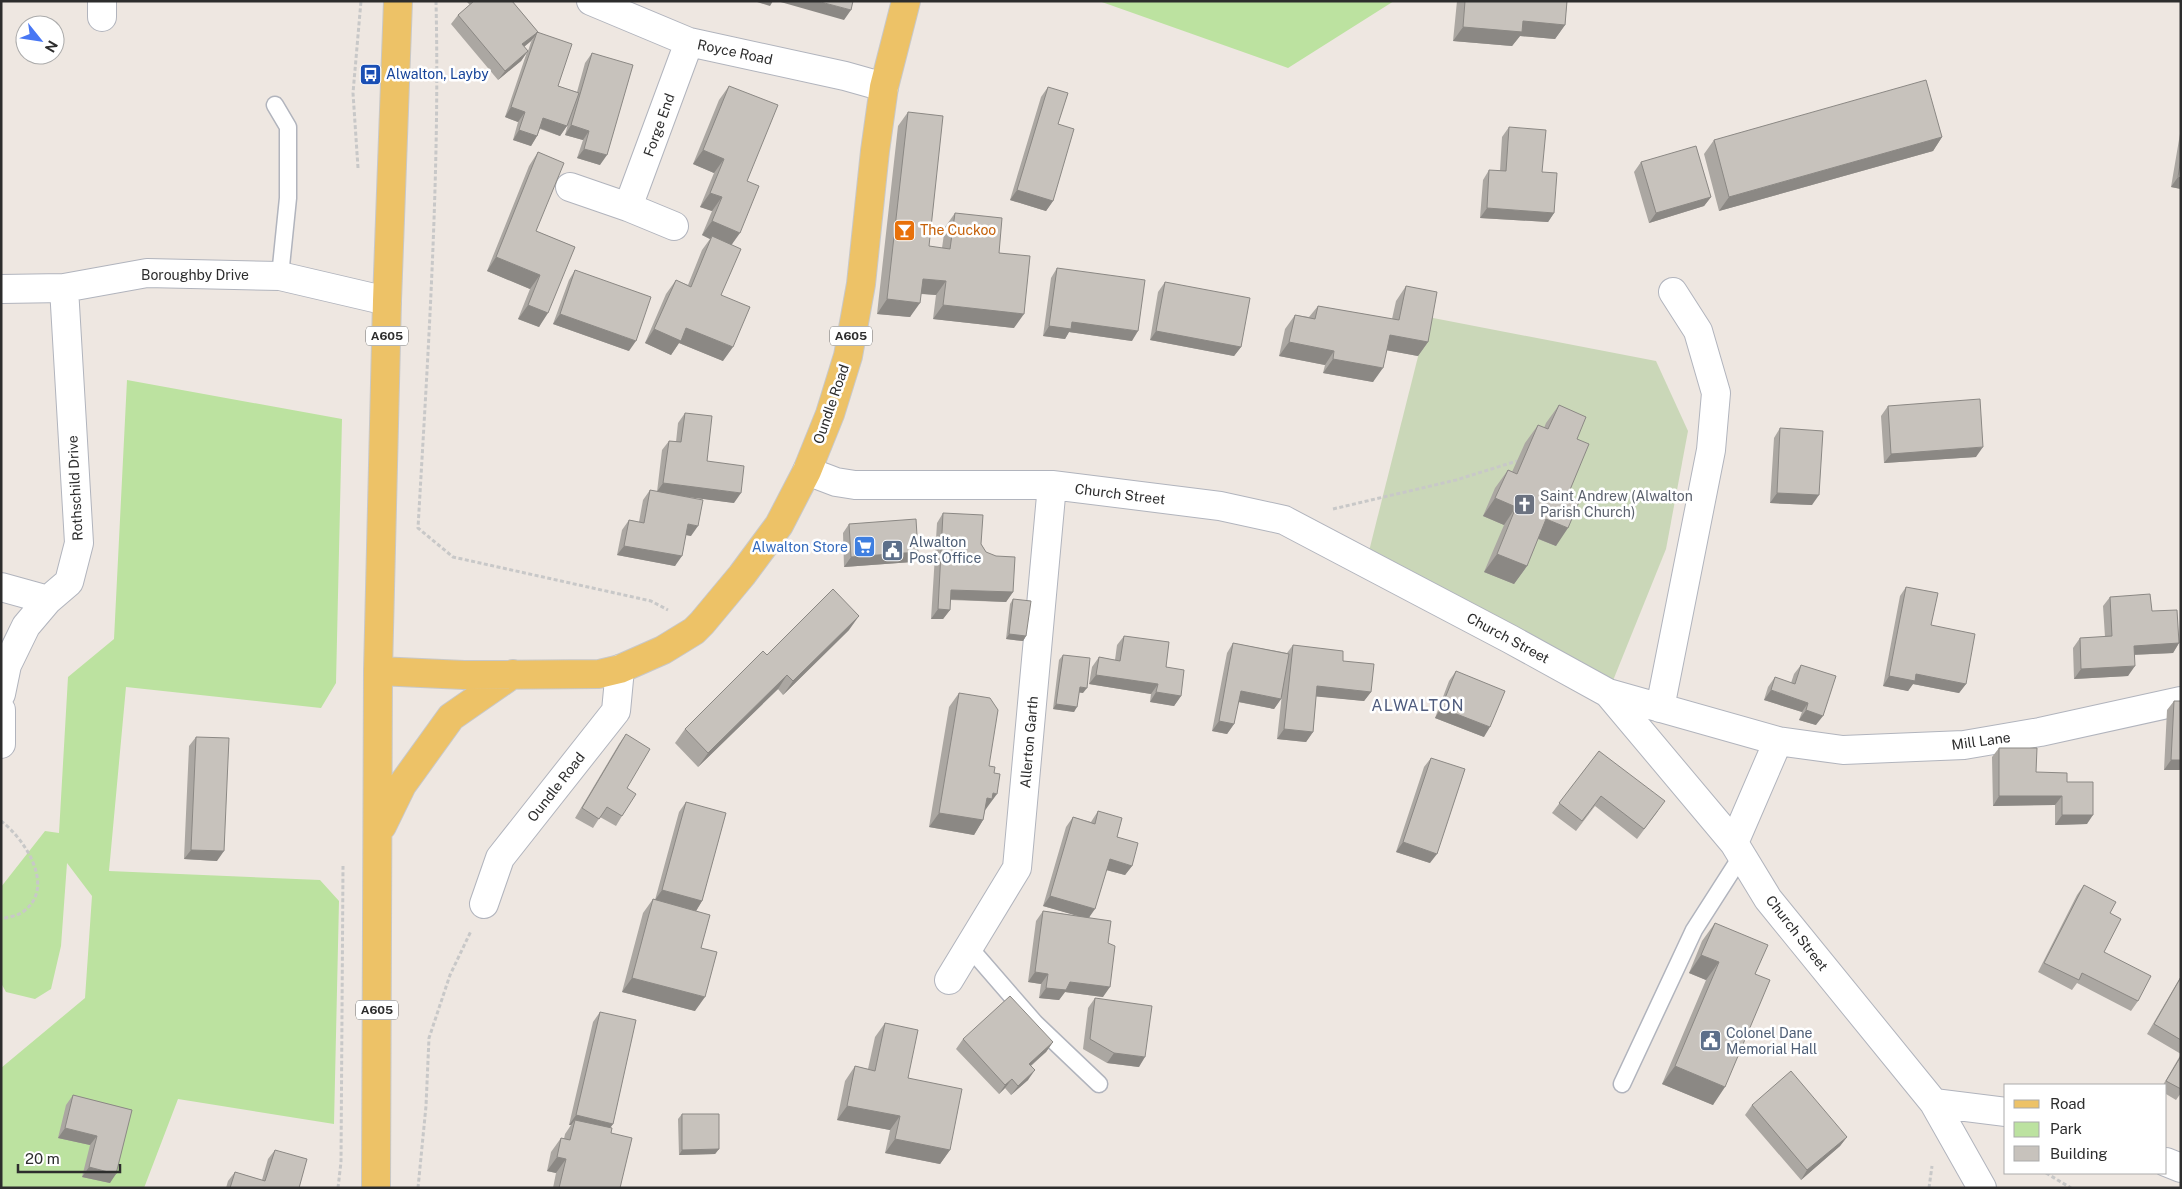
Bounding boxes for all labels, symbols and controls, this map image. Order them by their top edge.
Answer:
north arrow [15,15,65,65]
street label: Royce Road [696,36,774,68]
text: N [42,38,61,55]
bus stop icon: Alwalton, Layby [358,62,382,86]
place label: Alwalton, Layby [386,66,489,82]
street label: Forge End [640,91,678,159]
bar icon: The Cuckoo [892,218,916,242]
place label: The Cuckoo [920,222,996,238]
street label: Boroughby Drive [141,267,249,283]
road number: A605 [366,326,408,346]
road number: A605 [830,326,872,346]
street label: Oundle Road [810,362,852,446]
street label: Rothschild Drive [64,435,86,541]
street label: Church Street [1074,481,1166,507]
place label: Saint Andrew (Alwalton Parish Church) [1540,488,1693,520]
church icon: Saint Andrew (Alwalton Parish Church) [1512,492,1536,516]
place label: Alwalton Post Office [909,534,981,566]
supermarket icon: Alwalton Store [852,535,876,559]
public building icon: Alwalton Post Office [881,538,905,562]
place label: Alwalton Store [752,539,848,555]
street label: Church Street [1464,610,1552,666]
street label: Allerton Garth [1017,695,1041,789]
district label: ALWALTON [1371,696,1465,715]
street label: Mill Lane [1951,729,2012,753]
street label: Oundle Road [524,749,588,825]
street label: Church Street [1763,892,1831,974]
road number: A605 [356,1000,398,1020]
place label: Colonel Dane Memorial Hall [1726,1025,1817,1057]
public building icon: Colonel Dane Memorial Hall [1698,1029,1722,1053]
legend [2004,1084,2167,1174]
text: Road [2050,1095,2086,1112]
text: Park [2050,1120,2082,1137]
scale bar [18,1142,120,1174]
text: Building [2050,1145,2108,1162]
text: 20 m [25,1150,60,1167]

